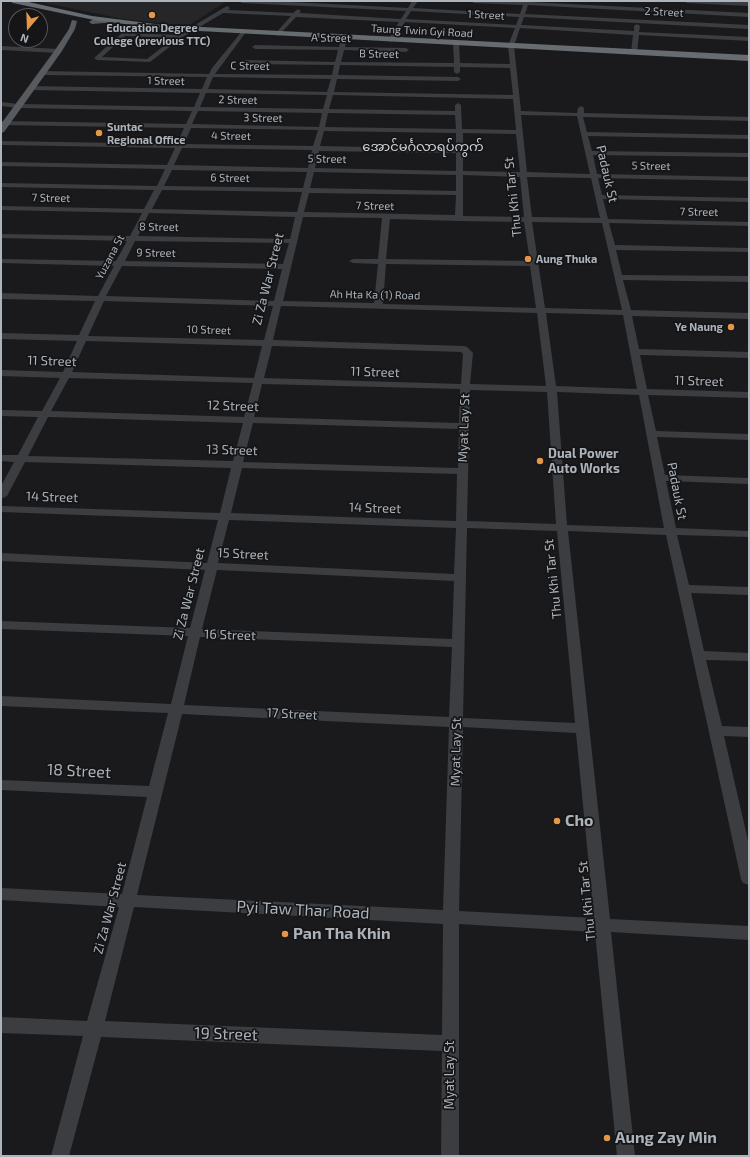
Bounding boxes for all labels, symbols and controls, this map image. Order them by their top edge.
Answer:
street label: 2 Street [644,4,684,20]
street label: 1 Street [467,7,505,23]
north arrow [8,8,48,48]
marker: Education Degree College (previous TTC) [147,10,157,20]
place label: Education Degree College (previous TTC) [94,21,210,47]
street label: Taung Twin Gyi Road [371,22,473,40]
text: N [18,31,30,46]
street label: A Street [311,31,351,45]
street label: B Street [359,47,399,61]
street label: C Street [230,59,270,73]
street label: 1 Street [147,74,185,88]
street label: 2 Street [218,93,258,107]
street label: 3 Street [243,111,283,125]
place label: Suntac Regional Office [107,120,186,146]
marker: Suntac Regional Office [94,128,104,138]
street label: 4 Street [211,129,251,143]
district label: အောင်မင်္ဂလာရပ်ကွက် [362,139,484,155]
street label: Padauk St [593,144,621,204]
street label: 5 Street [307,152,347,166]
street label: Thu Khi Tar St [501,156,525,238]
street label: 5 Street [631,159,671,173]
street label: 6 Street [210,171,250,185]
street label: 7 Street [32,191,70,205]
street label: 7 Street [356,199,394,213]
street label: 7 Street [680,205,718,219]
street label: 8 Street [139,220,179,234]
street label: Zi Za War Street [249,231,287,327]
street label: Yuzana St [93,232,127,282]
street label: 9 Street [136,246,176,260]
place label: Aung Thuka [536,252,597,266]
marker: Aung Thuka [523,254,533,264]
street label: Ah Hta Ka (1) Road [330,288,420,302]
place label: Ye Naung [675,320,723,334]
marker: Ye Naung [726,322,736,332]
street label: 10 Street [187,323,231,337]
street label: 11 Street [27,352,77,370]
street label: 11 Street [350,363,400,381]
street label: 11 Street [674,372,724,390]
street label: Myat Lay St [455,393,473,463]
street label: 12 Street [207,397,259,415]
street label: 13 Street [206,441,258,459]
place label: Dual Power Auto Works [548,446,620,477]
marker: Dual Power Auto Works [535,456,545,466]
street label: Padauk St [664,461,690,521]
street label: 14 Street [26,488,78,506]
street label: 14 Street [349,499,401,517]
street label: Thu Khi Tar St [541,538,565,620]
street label: 15 Street [217,545,269,563]
street label: Zi Za War Street [170,546,208,642]
street label: 16 Street [204,626,256,644]
street label: 17 Street [266,705,318,723]
street label: Myat Lay St [448,717,464,787]
street label: 18 Street [46,760,112,782]
place label: Cho [565,811,593,831]
marker: Cho [552,816,562,826]
street label: Zi Za War Street [90,860,130,956]
street label: Thu Khi Tar St [575,860,599,942]
street label: Pyi Taw Thar Road [236,897,370,923]
place label: Pan Tha Khin [293,924,391,944]
marker: Pan Tha Khin [280,929,290,939]
street label: 19 Street [194,1023,258,1045]
street label: Myat Lay St [442,1041,458,1109]
place label: Aung Zay Min [615,1128,717,1148]
marker: Aung Zay Min [602,1133,612,1143]

